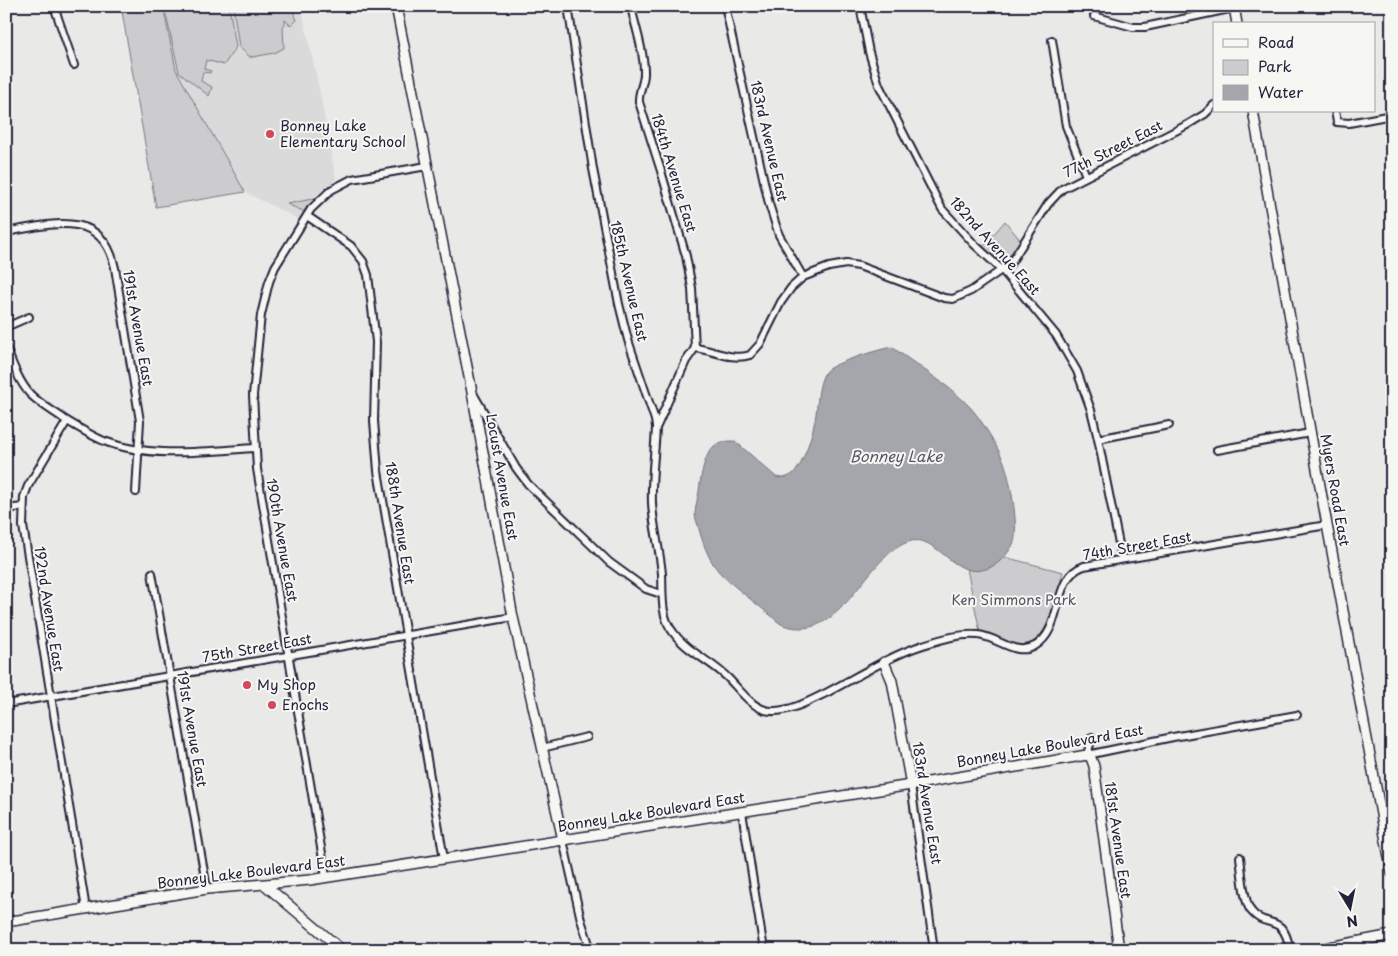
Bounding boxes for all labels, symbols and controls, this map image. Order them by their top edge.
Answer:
legend [1213,22,1376,112]
text: Road [1258,30,1294,53]
text: Park [1258,54,1292,77]
street label: 183rd Avenue East [745,78,794,204]
text: Water [1258,80,1303,103]
street label: 184th Avenue East [646,111,703,235]
street label: 77th Street East [1060,114,1166,183]
place label: Bonney Lake Elementary School [280,115,406,152]
marker: Bonney Lake Elementary School [264,128,276,140]
street label: 182nd Avenue East [945,192,1046,300]
street label: 185th Avenue East [605,218,654,344]
street label: 191st Avenue East [118,268,159,388]
street label: Locust Avenue East [481,412,524,542]
street label: Myers Road East [1315,432,1356,548]
water label: Bonney Lake [850,444,943,467]
street label: 188th Avenue East [380,460,421,586]
street label: 190th Avenue East [261,476,304,604]
street label: 74th Street East [1081,526,1193,565]
street label: 192nd Avenue East [29,545,70,674]
park label: Ken Simmons Park [952,589,1077,610]
street label: 75th Street East [201,627,314,667]
street label: 191st Avenue East [172,669,213,789]
place label: My Shop [257,674,316,695]
marker: My Shop [241,679,253,691]
place label: Enochs [282,694,329,715]
marker: Enochs [266,699,278,711]
street label: Bonney Lake Boulevard East [955,719,1145,772]
street label: 183rd Avenue East [907,740,948,866]
street label: 181st Avenue East [1100,780,1137,900]
street label: Bonney Lake Boulevard East [556,786,746,837]
street label: Bonney Lake Boulevard East [156,849,347,893]
north arrow [1326,884,1376,934]
text: N [1345,910,1360,933]

